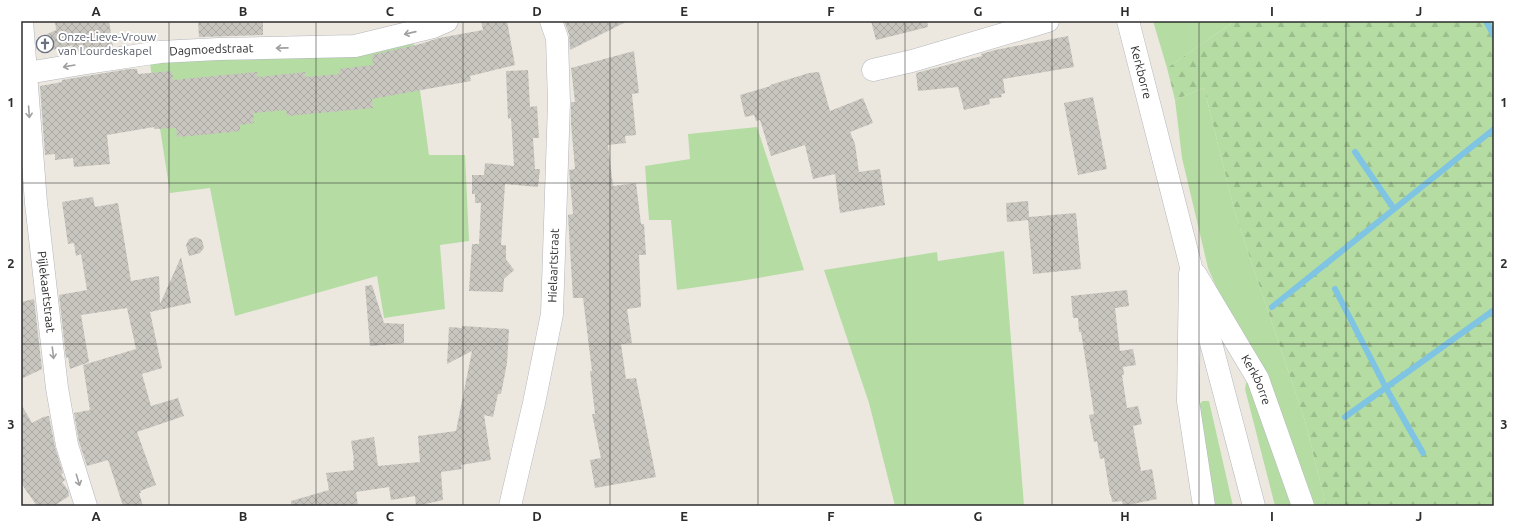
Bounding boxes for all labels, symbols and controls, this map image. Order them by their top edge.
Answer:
text: A [91,4,101,18]
text: B [239,4,248,18]
text: C [386,4,395,18]
text: D [532,4,542,18]
text: E [680,4,688,18]
text: F [827,4,835,18]
text: G [974,4,983,18]
text: H [1120,4,1130,18]
text: I [1270,4,1274,18]
text: J [1416,4,1422,18]
one-way arrow [404,29,417,37]
place label: Onze-Lieve-Vrouw van Lourdeskapel [58,30,157,57]
church icon: Onze-Lieve-Vrouw van Lourdeskapel [35,34,55,54]
street label: Dagmoedstraat [169,41,254,58]
one-way arrow [275,44,288,51]
street label: Kerkborre [1129,44,1155,100]
one-way arrow [62,62,75,70]
text: 1 [7,95,15,109]
text: 1 [1500,95,1508,109]
one-way arrow [25,105,32,118]
street label: Hielaartstraat [545,228,561,303]
street label: Pijlekaartstraat [36,250,58,334]
text: 2 [7,256,15,270]
text: 2 [1500,256,1508,270]
one-way arrow [49,346,56,359]
street label: Kerkborre [1239,352,1274,406]
text: 3 [7,417,15,431]
text: 3 [1500,417,1508,431]
one-way arrow [75,473,82,486]
text: A [91,509,101,523]
text: B [239,509,248,523]
text: C [386,509,395,523]
text: D [532,509,542,523]
text: E [680,509,688,523]
text: F [827,509,835,523]
text: G [974,509,983,523]
text: H [1120,509,1130,523]
text: I [1270,509,1274,523]
text: J [1416,509,1422,523]

